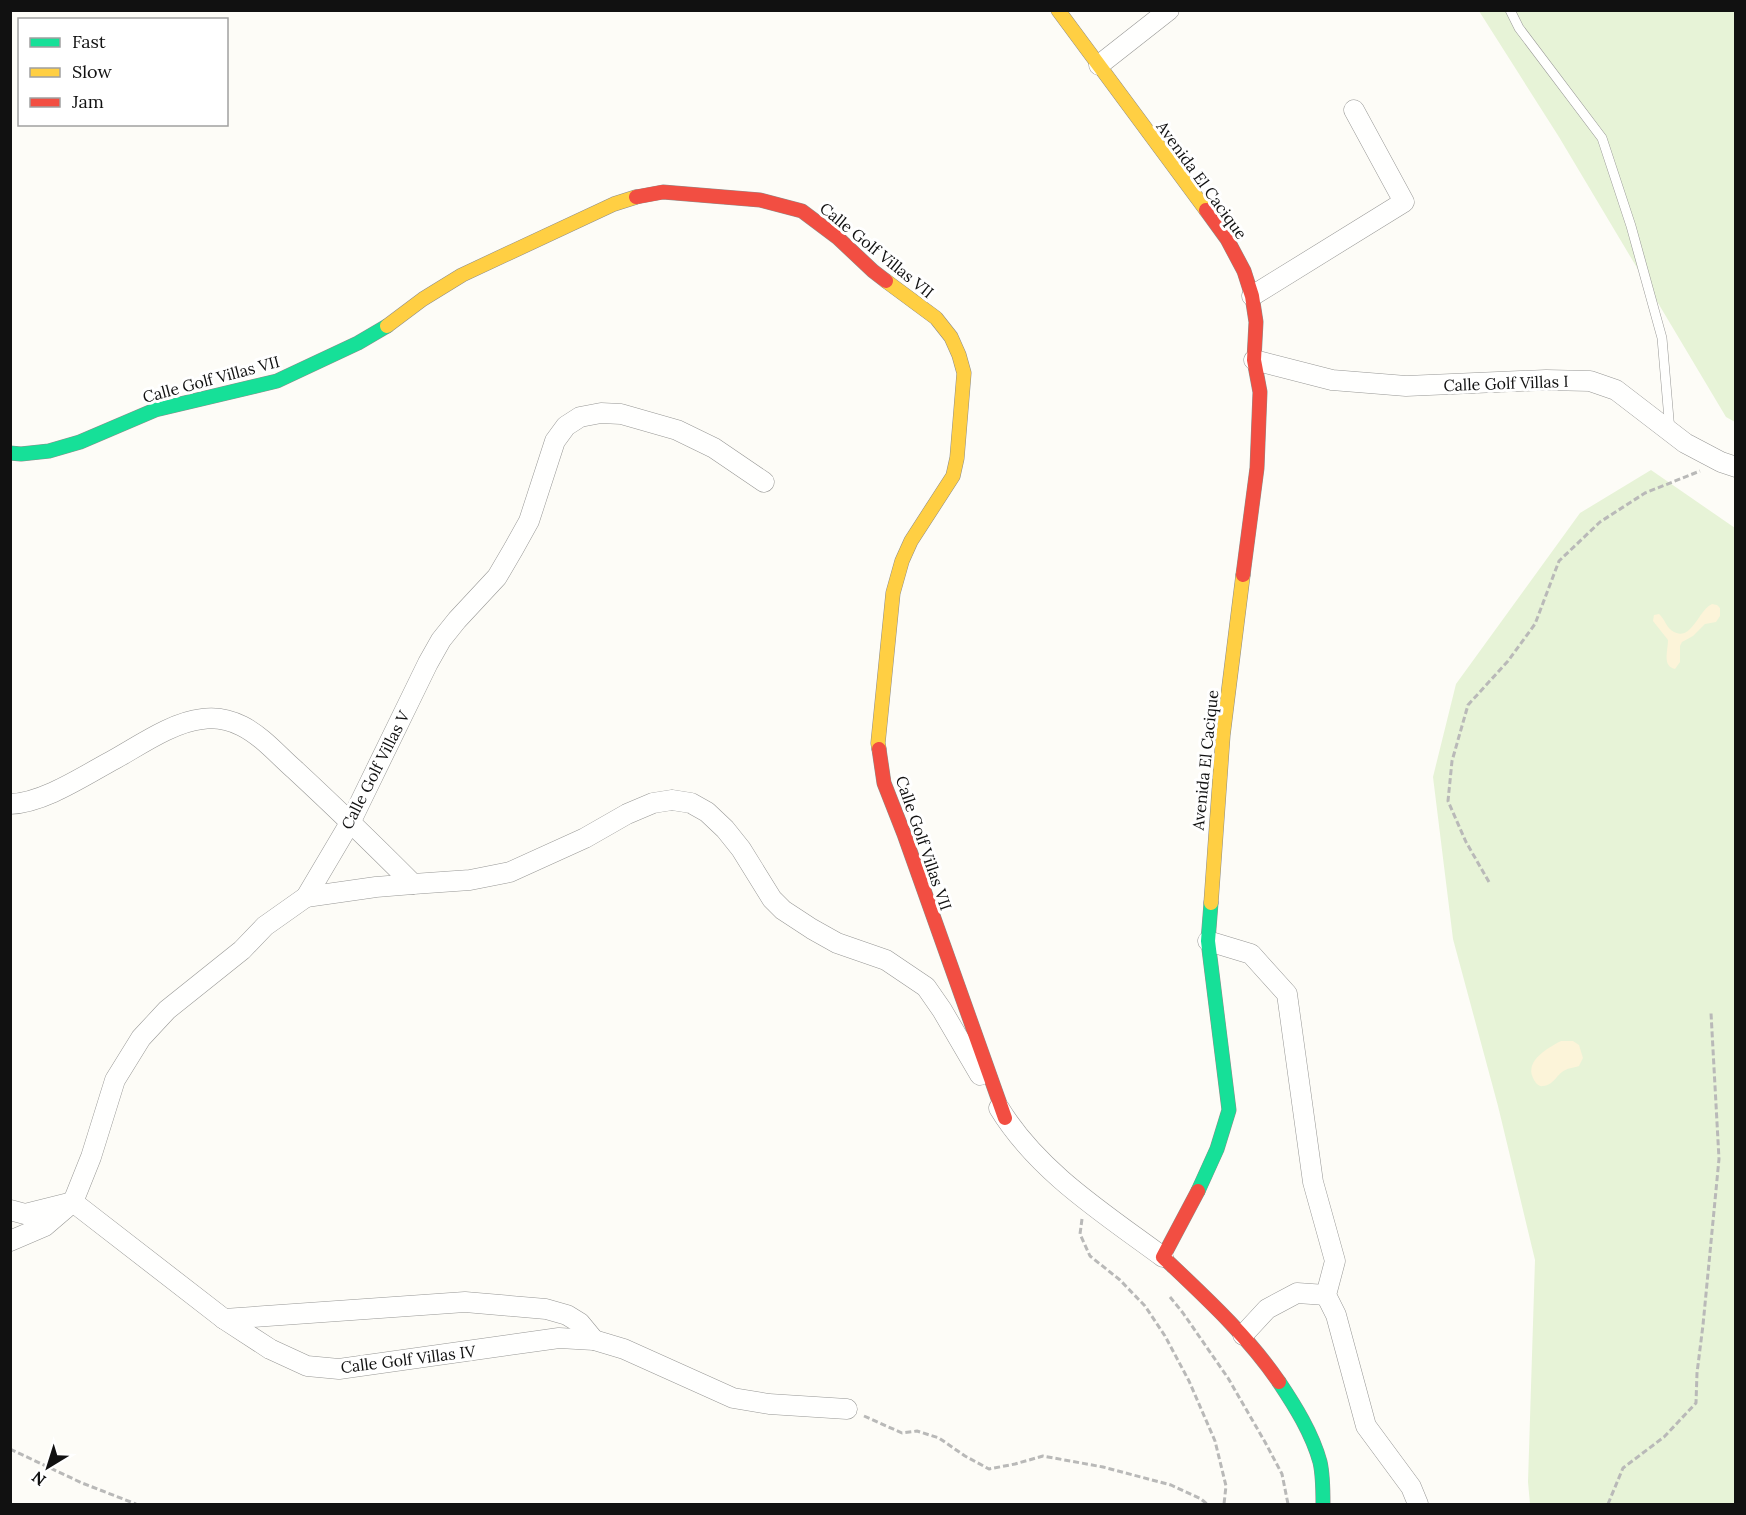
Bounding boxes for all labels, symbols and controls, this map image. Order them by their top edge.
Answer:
legend [18,18,228,126]
text: Fast [72,30,106,53]
text: Slow [72,60,112,83]
text: Jam [71,90,104,113]
street label: Avenida El Cacique [1152,116,1252,243]
street label: Calle Golf Villas VII [816,198,938,302]
street label: Calle Golf Villas VII [140,351,282,407]
street label: Calle Golf Villas I [1443,371,1569,395]
street label: Avenida El Cacique [1188,689,1222,832]
street label: Calle Golf Villas V [337,707,414,833]
street label: Calle Golf Villas VII [892,773,956,913]
street label: Calle Golf Villas IV [339,1341,477,1377]
north arrow [18,1437,78,1497]
text: N [28,1467,50,1491]

